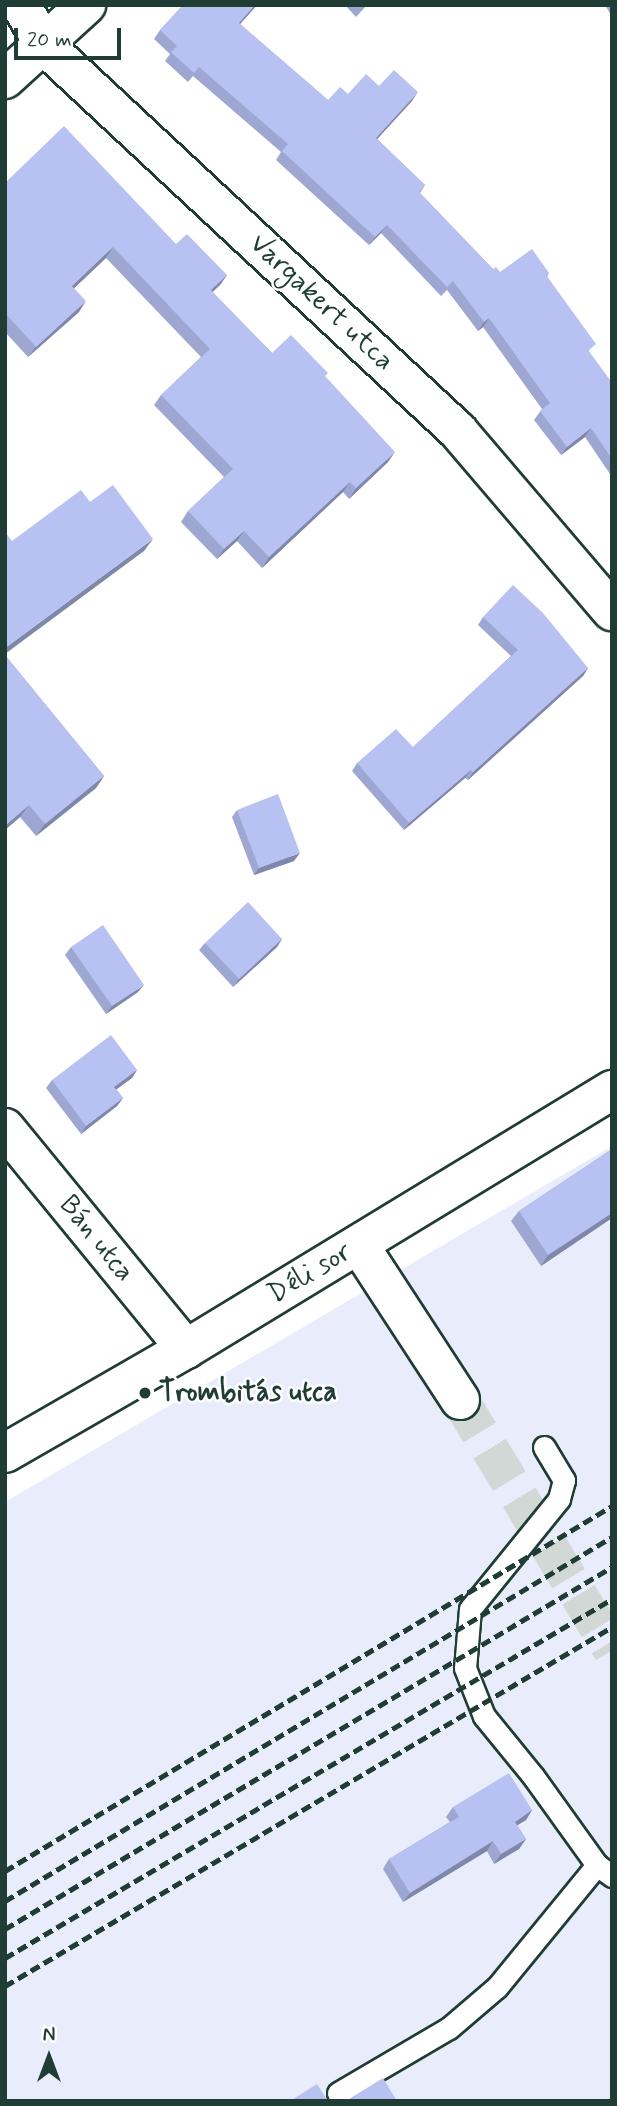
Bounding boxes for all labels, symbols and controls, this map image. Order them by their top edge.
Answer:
scale bar [18,14,124,58]
text: 20 m [27,26,72,54]
street label: Vargakert utca [242,227,400,379]
street label: Bán utca [49,1186,143,1292]
street label: Déli sor [262,1236,358,1312]
place label: Trombitás utca [159,1376,345,1410]
marker: Trombitás utca [137,1385,153,1401]
north arrow [14,2022,84,2092]
text: N [43,2023,55,2048]

